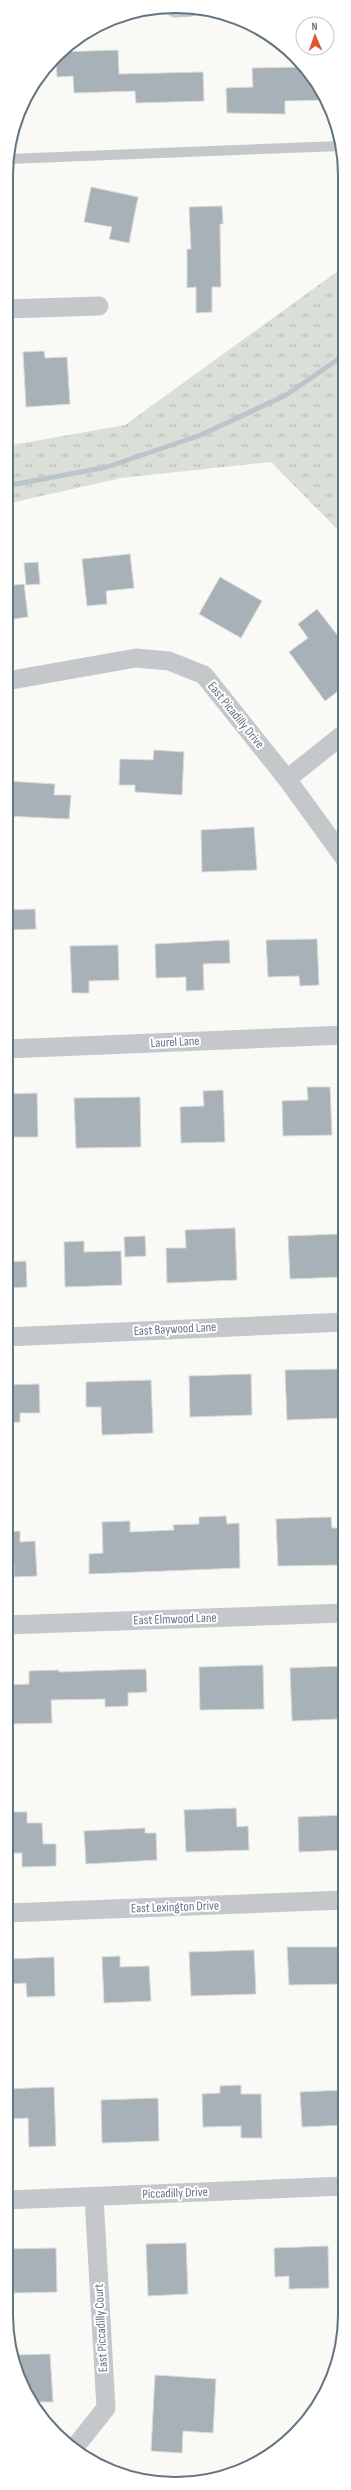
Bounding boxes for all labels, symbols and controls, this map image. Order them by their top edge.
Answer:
north arrow [295,16,335,56]
text: N [312,20,318,33]
street label: East Picadilly Drive [204,678,268,752]
street label: Laurel Lane [150,1033,200,1051]
street label: East Baywood Lane [133,1319,217,1339]
street label: East Elmwood Lane [133,1610,217,1628]
street label: East Lexington Drive [131,1897,219,1917]
street label: Piccadilly Drive [142,2184,208,2202]
street label: East Piccadilly Court [91,2283,111,2373]

